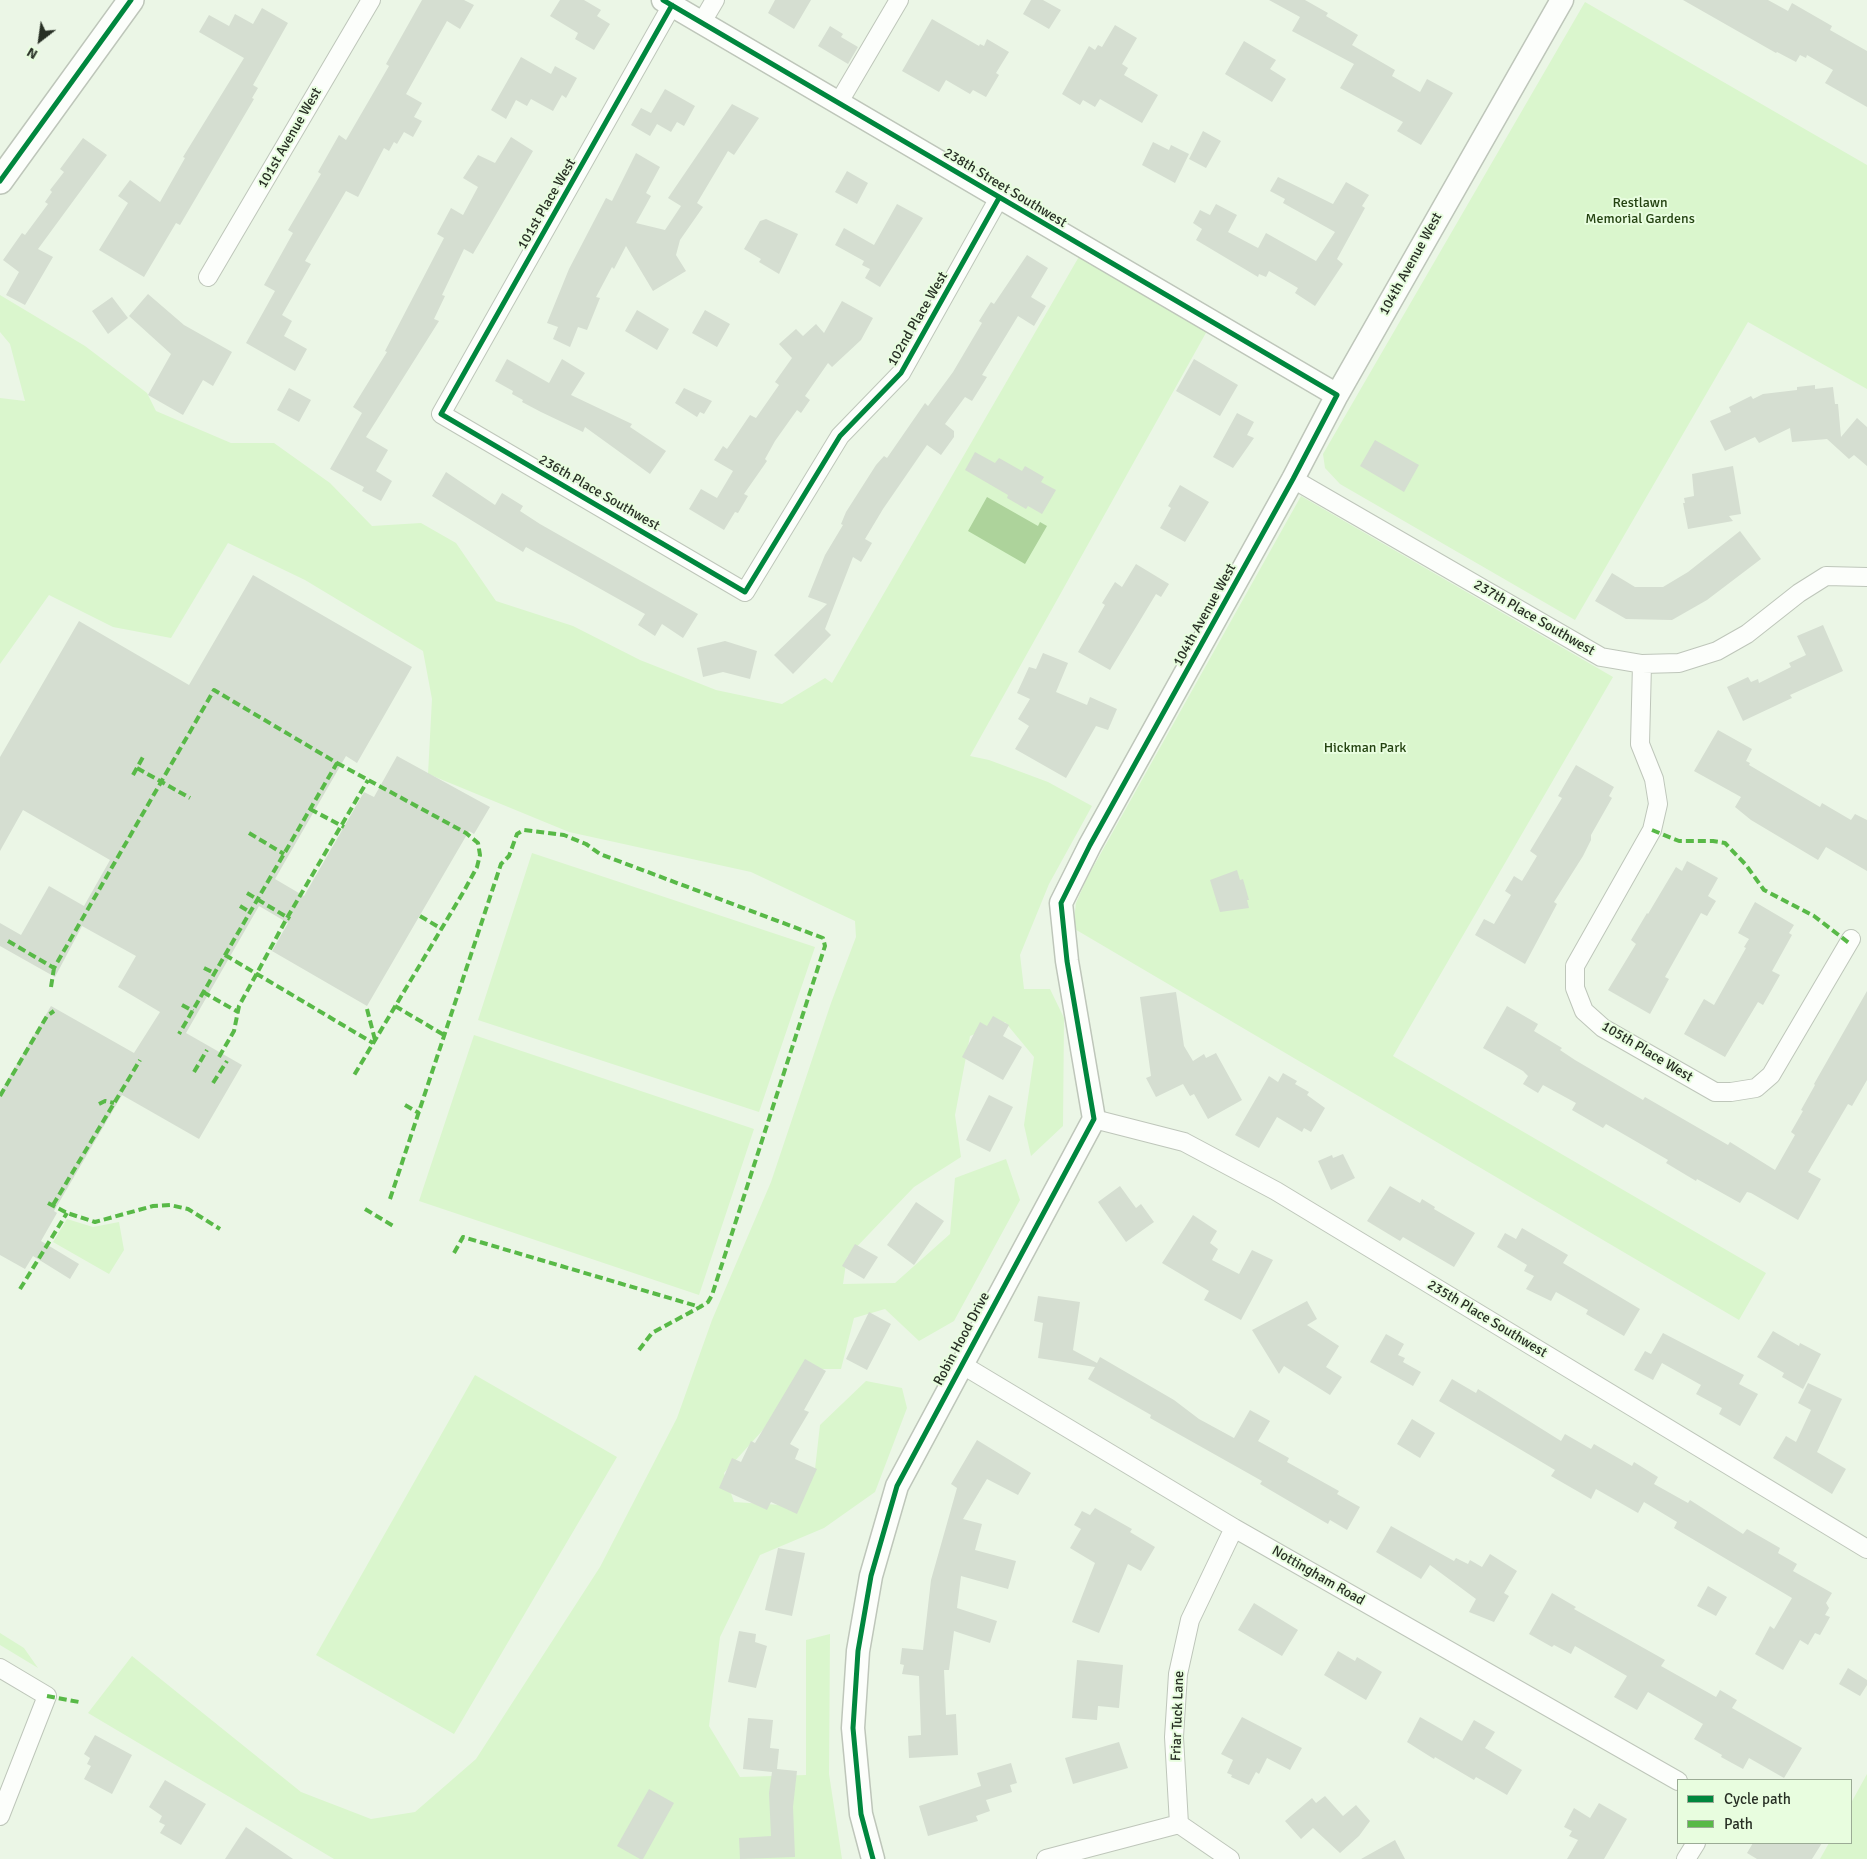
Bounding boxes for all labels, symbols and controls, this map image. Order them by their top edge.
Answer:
north arrow [15,15,65,65]
text: N [24,44,41,63]
street label: 101st Avenue West [254,85,326,191]
street label: 238th Street Southwest [940,145,1070,231]
street label: 101st Place West [514,156,580,252]
park label: Restlawn Memorial Gardens [1585,195,1695,228]
street label: 104th Avenue West [1376,210,1446,318]
street label: 102nd Place West [884,269,952,369]
street label: 236th Place Southwest [535,451,663,535]
street label: 104th Avenue West [1170,561,1240,669]
street label: 237th Place Southwest [1470,576,1598,660]
park label: Hickman Park [1324,740,1406,756]
street label: 105th Place West [1598,1018,1696,1086]
street label: 235th Place Southwest [1424,1277,1550,1361]
street label: Robin Hood Drive [930,1289,994,1389]
street label: Nottingham Road [1269,1543,1367,1609]
street label: Friar Tuck Lane [1168,1671,1188,1761]
legend [1677,1779,1852,1844]
text: Cycle path [1724,1790,1791,1808]
text: Path [1724,1815,1753,1833]

